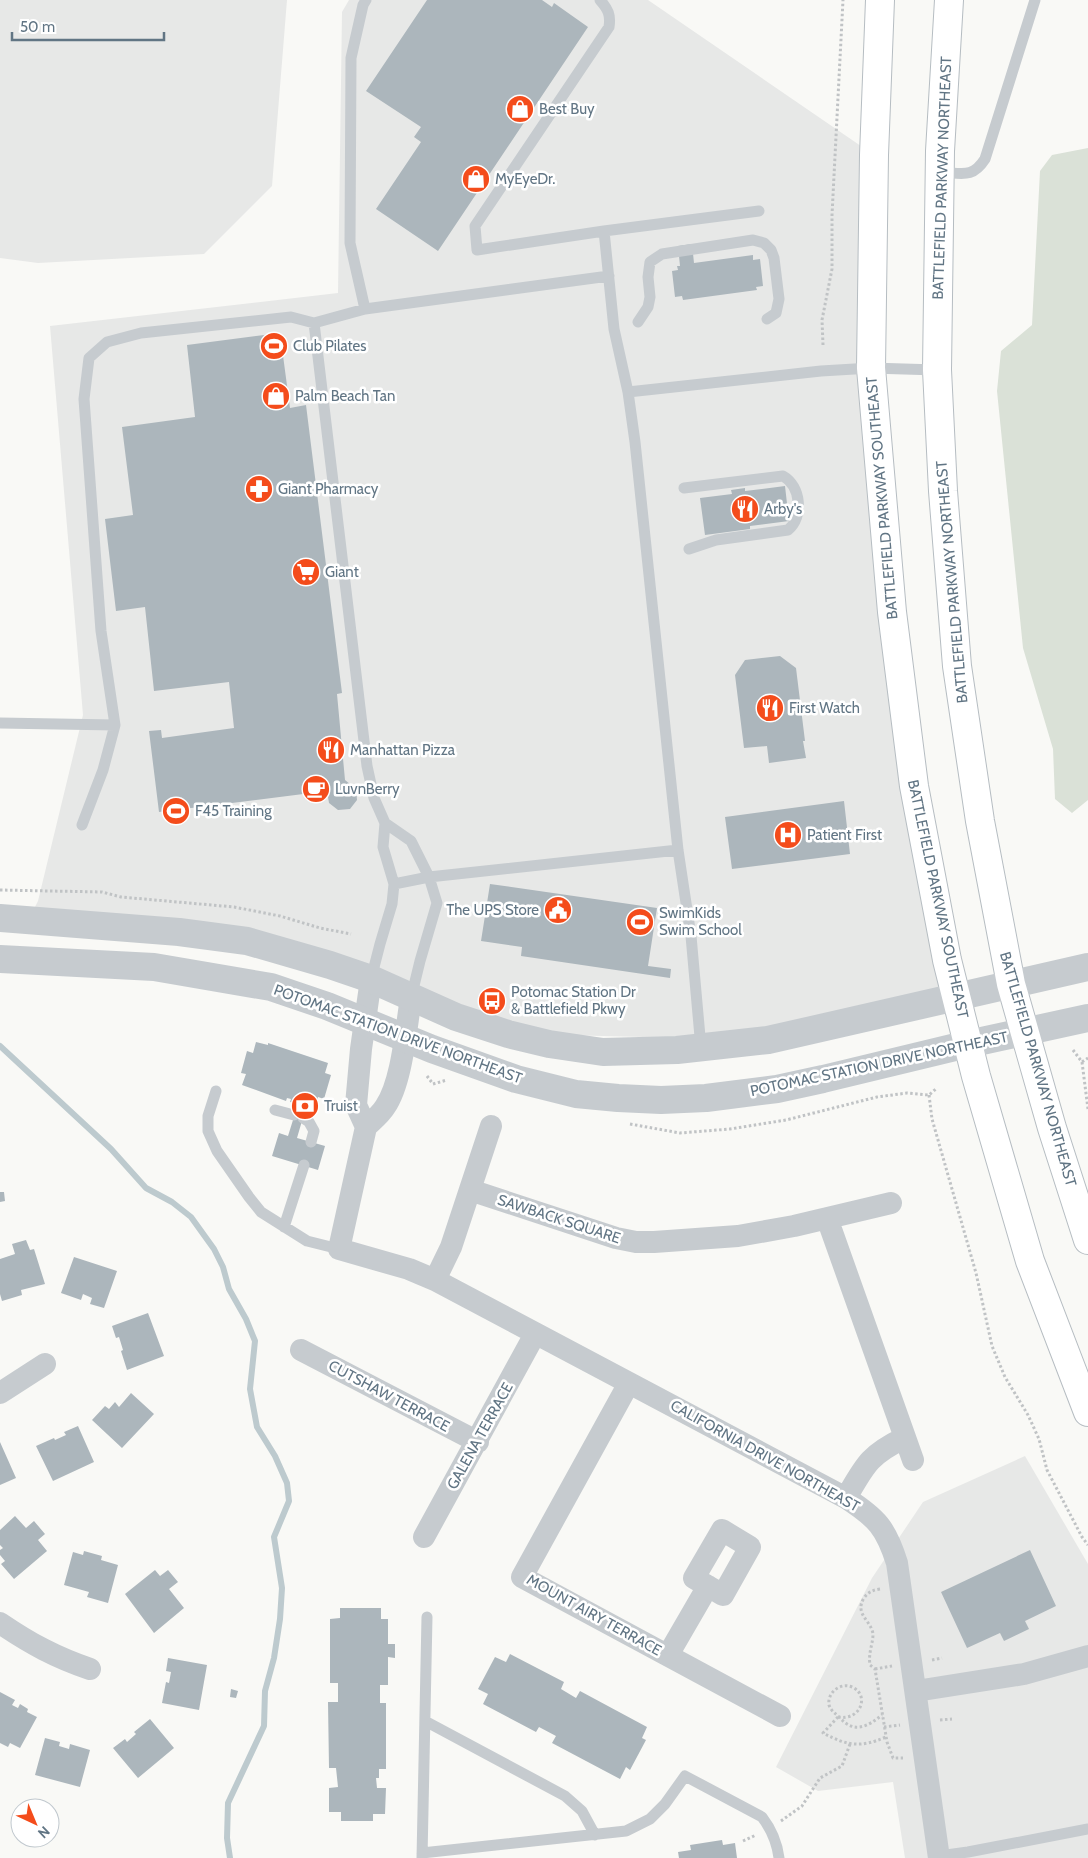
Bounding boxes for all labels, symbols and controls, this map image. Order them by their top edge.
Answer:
scale bar [12,10,165,42]
text: 50 m [20,18,55,36]
street label: BATTLEFIELD PARKWAY NORTHEAST [929,56,955,300]
shop icon: Best Buy [505,94,535,124]
place label: Best Buy [539,100,595,118]
shop icon: MyEyeDr. [461,164,491,194]
place label: MyEyeDr. [495,170,555,188]
sports icon: Club Pilates [259,331,289,361]
place label: Club Pilates [293,337,366,355]
street label: BATTLEFIELD PARKWAY SOUTHEAST [862,376,902,620]
shop icon: Palm Beach Tan [261,381,291,411]
place label: Palm Beach Tan [295,387,395,405]
street label: BATTLEFIELD PARKWAY NORTHEAST [932,460,972,704]
pharmacy icon: Giant Pharmacy [244,474,274,504]
place label: Giant Pharmacy [278,480,379,498]
restaurant icon: Arby's [730,494,760,524]
place label: Arby's [764,500,802,518]
supermarket icon: Giant [291,557,321,587]
place label: Giant [325,563,359,581]
restaurant icon: First Watch [755,693,785,723]
place label: First Watch [789,699,860,717]
restaurant icon: Manhattan Pizza [316,735,346,765]
place label: Manhattan Pizza [350,741,456,759]
cafe icon: LuvnBerry [301,774,331,804]
street label: BATTLEFIELD PARKWAY SOUTHEAST [904,778,972,1020]
place label: LuvnBerry [335,780,400,798]
sports icon: F45 Training [161,796,191,826]
place label: F45 Training [195,802,272,820]
hospital icon: Patient First [773,820,803,850]
place label: Patient First [807,826,882,844]
public building icon: The UPS Store [543,895,573,925]
place label: The UPS Store [446,901,539,919]
place label: SwimKids Swim School [659,904,742,939]
sports icon: SwimKids Swim School [625,907,655,937]
street label: BATTLEFIELD PARKWAY NORTHEAST [996,950,1080,1188]
street label: POTOMAC STATION DRIVE NORTHEAST [271,981,525,1087]
place label: Potomac Station Dr & Battlefield Pkwy [511,983,636,1018]
bus stop icon: Potomac Station Dr & Battlefield Pkwy [477,986,507,1016]
street label: POTOMAC STATION DRIVE NORTHEAST [749,1028,1009,1100]
bank icon: Truist [290,1091,320,1121]
place label: Truist [324,1097,358,1115]
street label: SAWBACK SQUARE [495,1191,623,1247]
street label: CUTSHAW TERRACE [325,1356,453,1436]
street label: GALENA TERRACE [443,1379,517,1493]
street label: CALIFORNIA DRIVE NORTHEAST [667,1396,863,1516]
street label: MOUNT AIRY TERRACE [523,1570,665,1660]
north arrow [10,1798,60,1848]
text: N [34,1822,54,1842]

